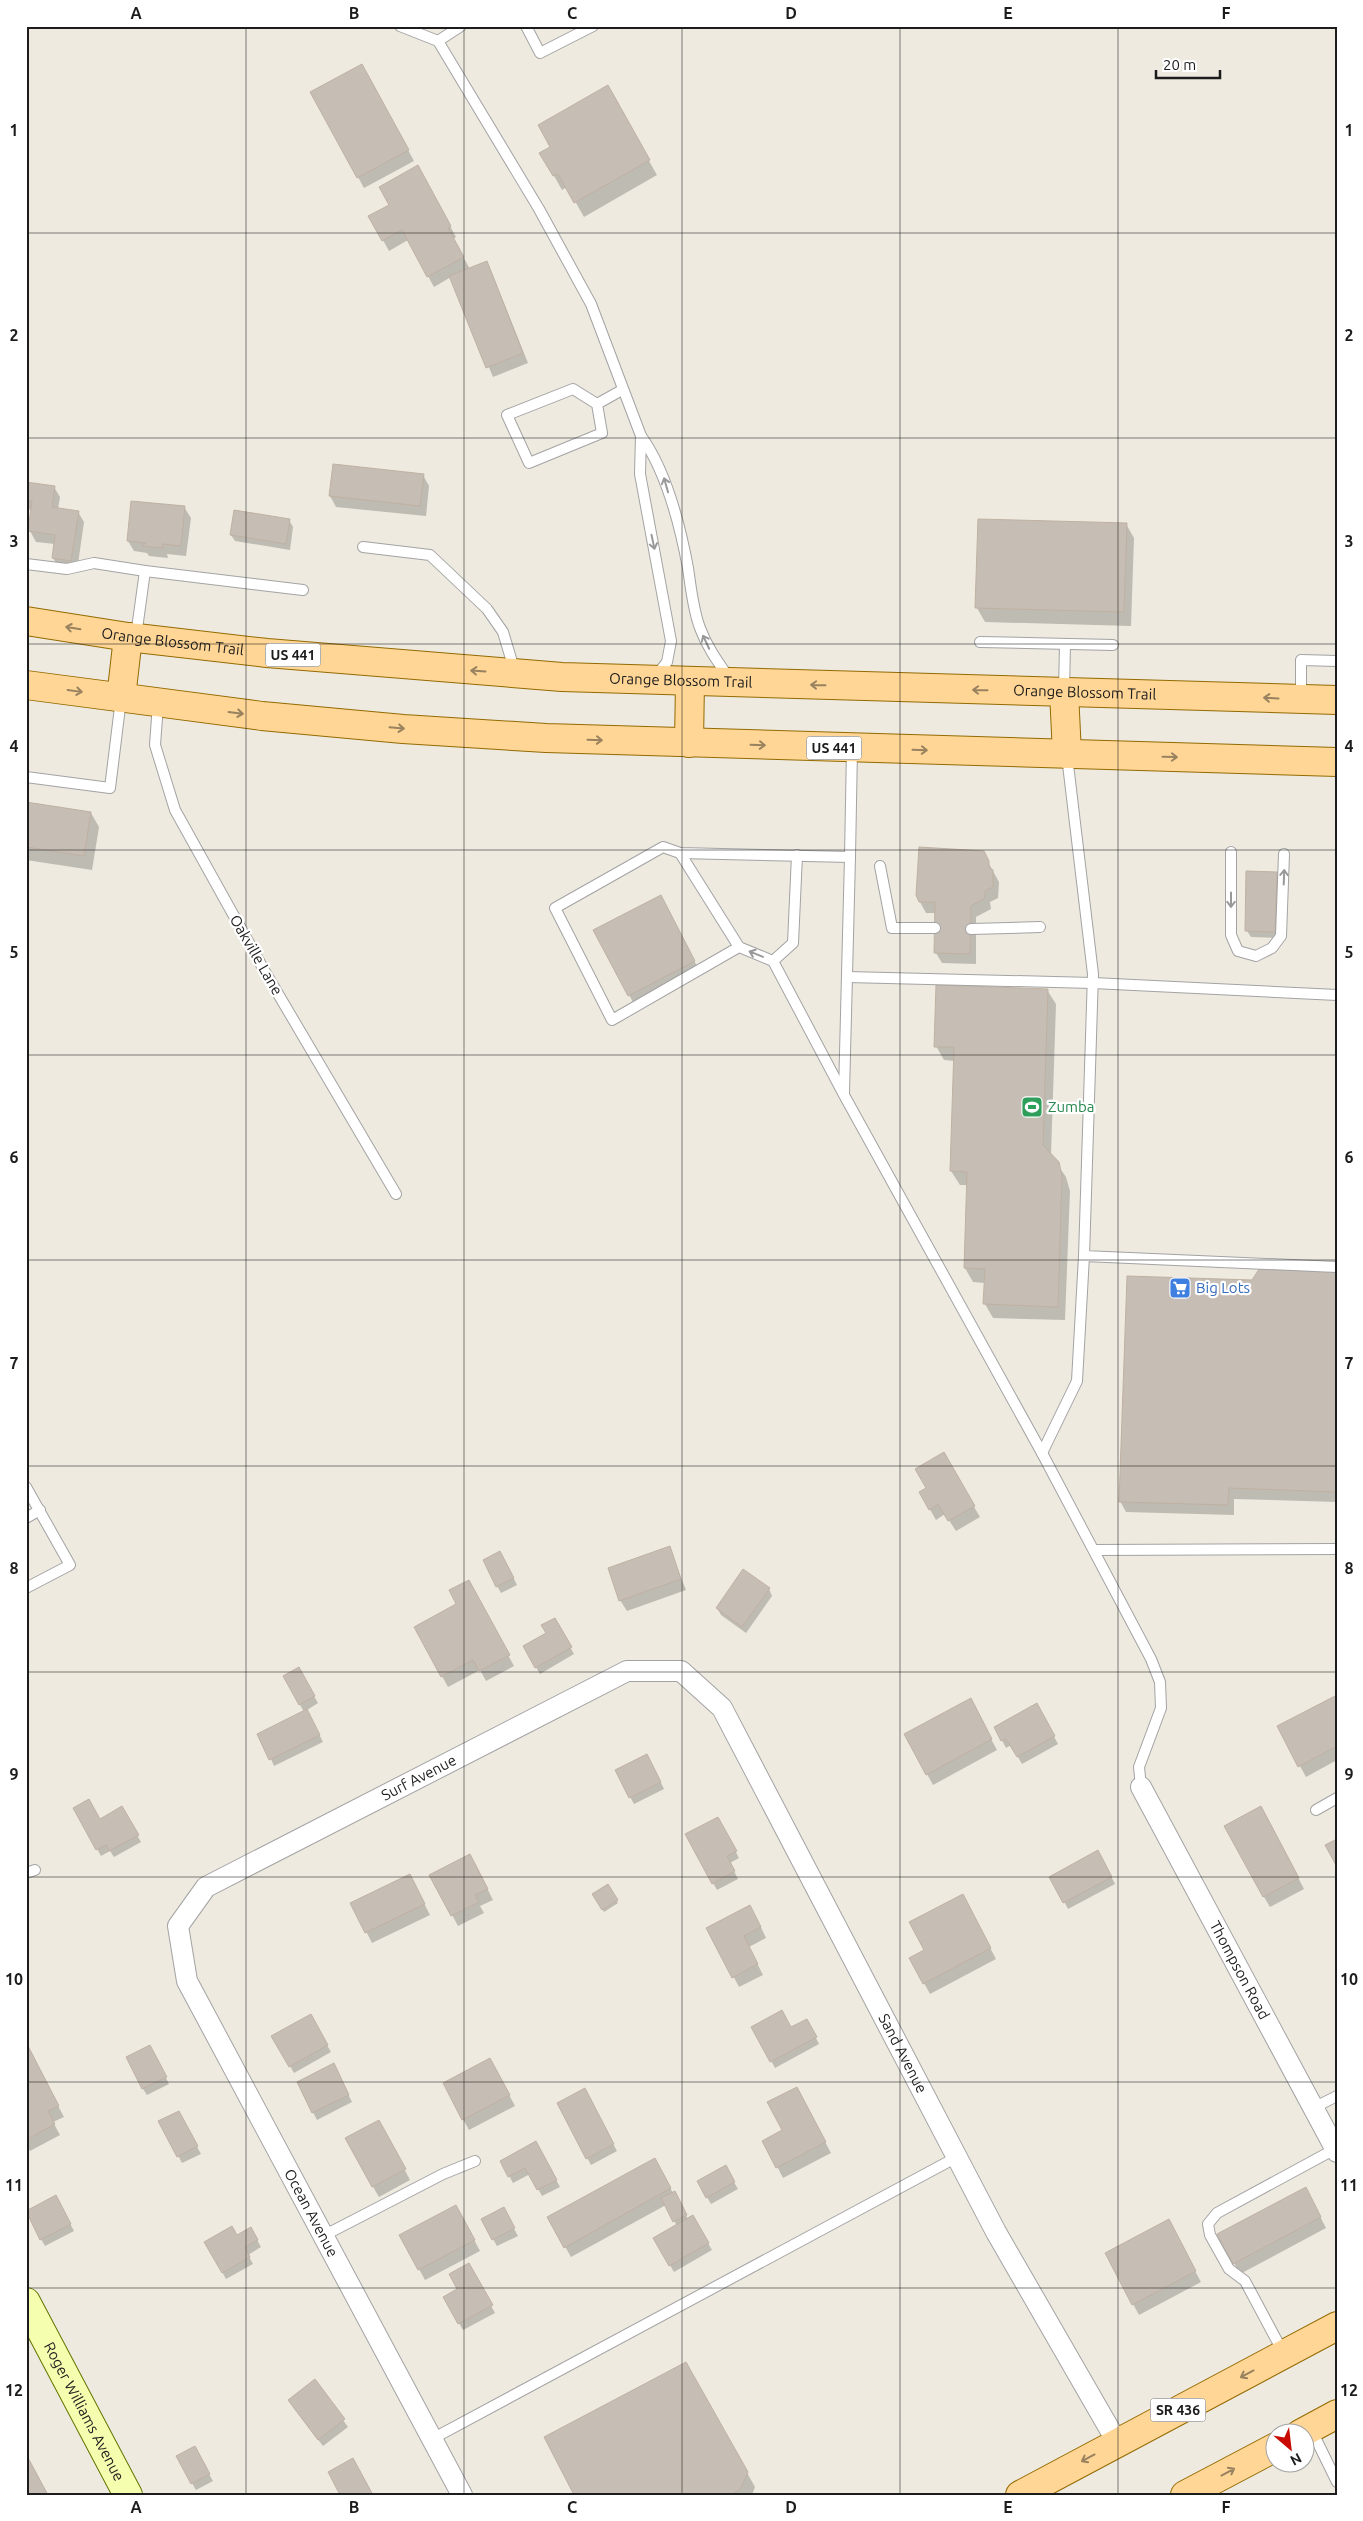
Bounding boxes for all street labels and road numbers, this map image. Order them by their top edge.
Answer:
street label: Orange Blossom Trail [100,624,245,658]
road number: US 441 [266,644,320,666]
street label: Orange Blossom Trail [609,669,753,691]
street label: Orange Blossom Trail [1013,681,1157,703]
road number: US 441 [806,736,862,760]
street label: Oakville Lane [227,912,286,998]
street label: Surf Avenue [378,1751,459,1804]
street label: Thompson Road [1206,1918,1273,2022]
street label: Sand Avenue [875,2011,931,2096]
street label: Ocean Avenue [281,2166,342,2260]
street label: Roger Williams Avenue [41,2339,128,2484]
road number: SR 436 [1150,2398,1206,2422]

